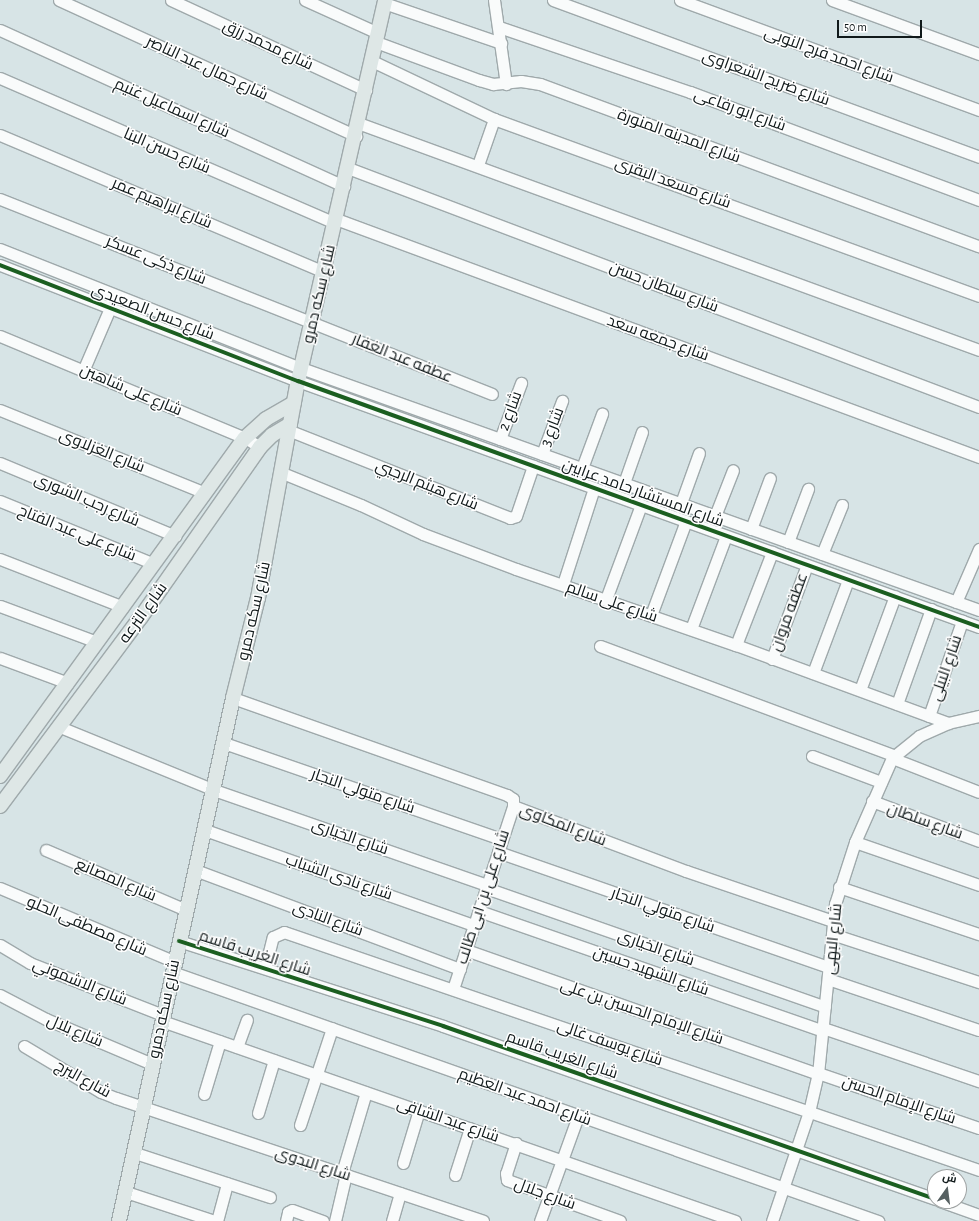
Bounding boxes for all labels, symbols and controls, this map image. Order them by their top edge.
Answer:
scale bar [839,12,924,38]
street label: شارع محمد رزق [220,16,316,74]
text: 50 m [844,21,867,33]
street label: شارع احمد فرج النوبى [762,23,896,87]
street label: شارع جمال عبد الناصر [143,31,271,105]
street label: شارع ضريح الشعراوى [700,46,832,110]
street label: شارع اسماعيل غنيم [111,74,233,142]
street label: شارع ابو رفاعى [691,85,789,135]
street label: شارع المدينه المنورة [615,105,743,167]
street label: شارع حسن البنا [121,124,213,178]
street label: شارع مسعد البقرى [612,153,734,213]
street label: شارع ابراهيم عمر [109,173,215,233]
street label: شارع ذكى عسكر [103,231,209,289]
street label: شارع سكه دمرو [298,243,340,345]
street label: شارع سلطان حسن [607,257,721,317]
street label: شارع حسن الصعيدى [89,280,217,344]
street label: شارع جمعه سعد [604,311,712,365]
street label: عطفه عبد الغفار [349,329,455,387]
street label: شارع على شاهين [77,360,185,420]
street label: شارع 2 [494,388,526,434]
street label: شارع 3 [536,405,568,449]
street label: شارع الغزلاوى [56,425,148,477]
street label: شارع المستشار حامد عرابين [559,455,727,531]
street label: شارع هيثم الرجبي [373,456,481,514]
street label: شارع رجب الشورى [31,469,143,531]
street label: شارع على عبد الفتاح [15,501,139,565]
street label: شارع سكه دمرو [233,560,275,662]
street label: عطفه مروان [766,570,812,654]
street label: شارع على سالم [564,577,660,627]
street label: شارع الترعه [114,579,172,647]
street label: شارع البيلى [926,632,966,704]
street label: شارع متولي النجار [308,764,418,818]
street label: شارع سلطان [885,798,965,844]
street label: شارع المكاوى [517,800,609,850]
street label: شارع الخيارى [309,815,391,859]
street label: شارع على بن ابى طالب [452,827,514,967]
street label: شارع نادى الشباب [283,850,395,904]
street label: شارع المصانع [73,854,159,906]
street label: شارع متولي النجار [608,883,718,937]
street label: شارع مصطفى الحلو [24,892,150,960]
street label: شارع النادى [290,897,366,941]
street label: شارع البهى [820,902,846,976]
street label: شارع الغريب قاسم [196,926,314,980]
street label: شارع الخيارى [615,926,697,970]
street label: شارع الشهيد حسين [591,942,711,1000]
street label: شارع الاشموني [30,954,130,1010]
street label: شارع سكه دمرو [144,958,184,1060]
street label: شارع الإمام الحسين بن على [558,975,726,1049]
street label: شارع بلال [44,1011,106,1051]
street label: شارع يوسف غالى [555,1016,665,1070]
street label: شارع الغريب قاسم [504,1027,620,1083]
street label: شارع البرج [52,1056,114,1102]
street label: شارع احمد عبد العظيم [456,1064,594,1130]
street label: شارع الإمام الحسن [840,1072,958,1128]
street label: شارع عبد الشافى [394,1094,502,1146]
street label: شارع البدوى [273,1143,353,1185]
north arrow [927,1169,967,1209]
text: ش [942,1171,958,1185]
street label: شارع جلال [512,1174,578,1214]

